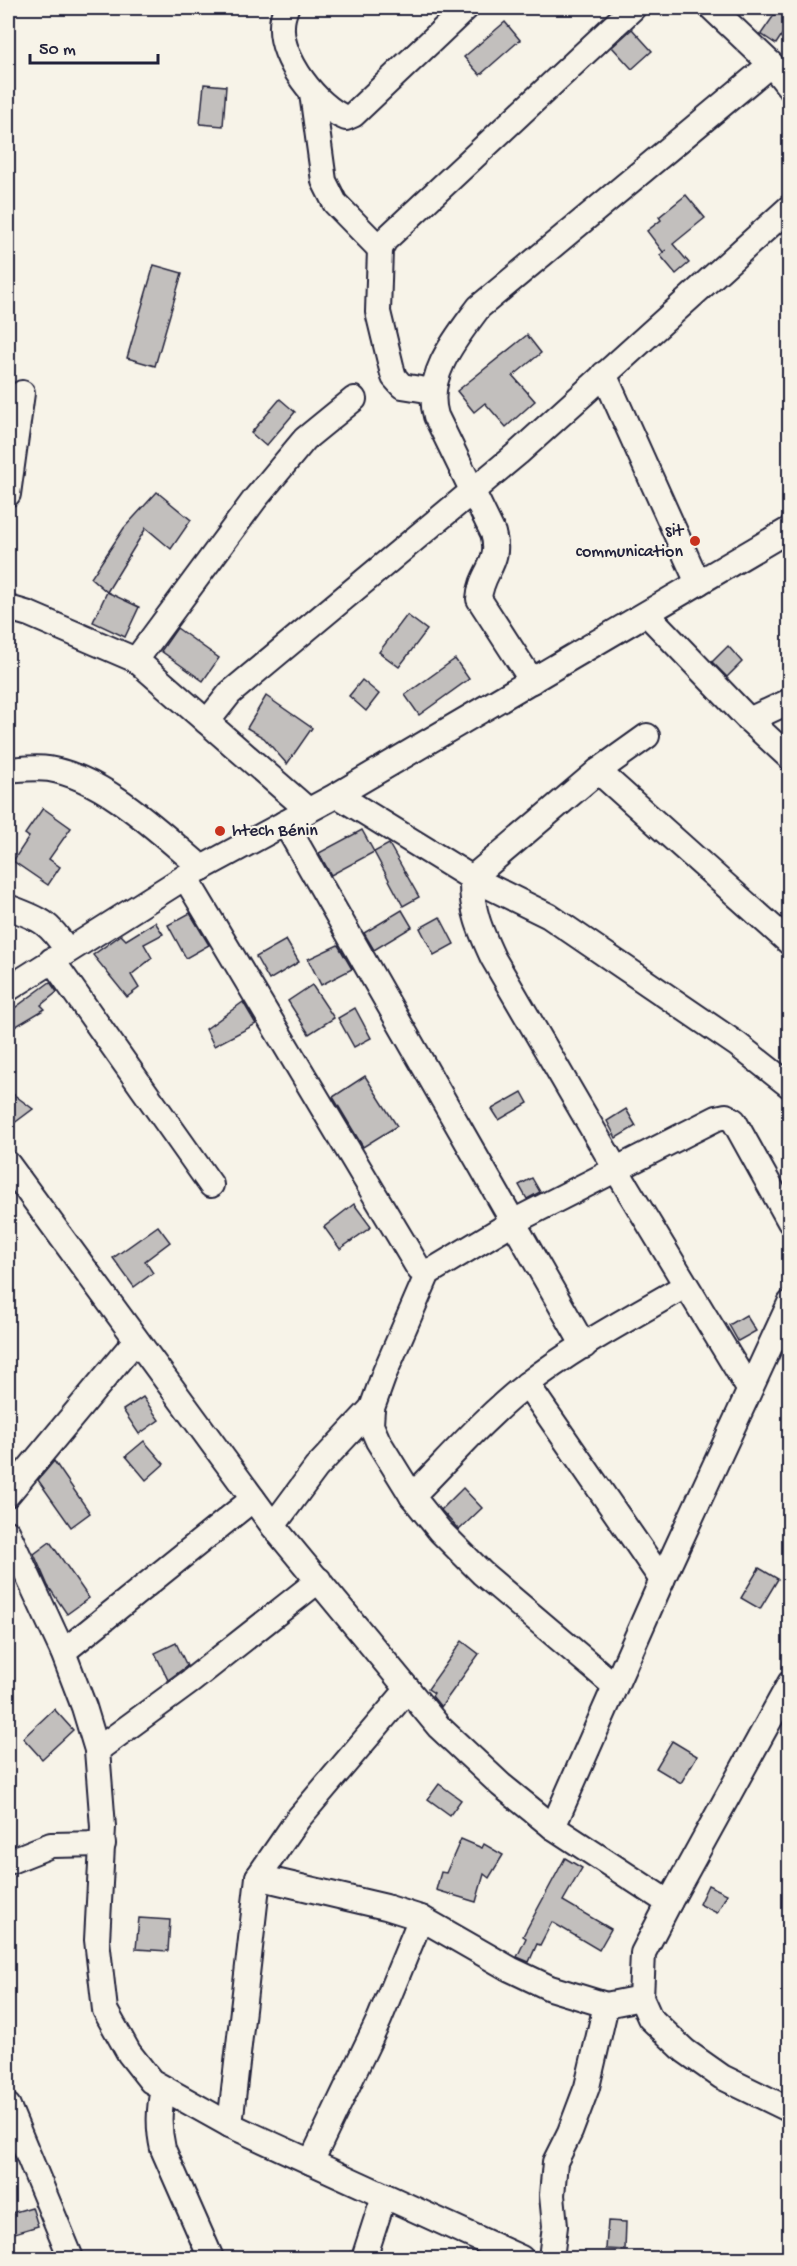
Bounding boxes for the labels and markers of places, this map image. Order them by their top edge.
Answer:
place label: sit communication [576,521,685,563]
marker: sit communication [688,534,702,548]
place label: htech Bénin [232,821,318,842]
marker: htech Bénin [213,824,227,838]

